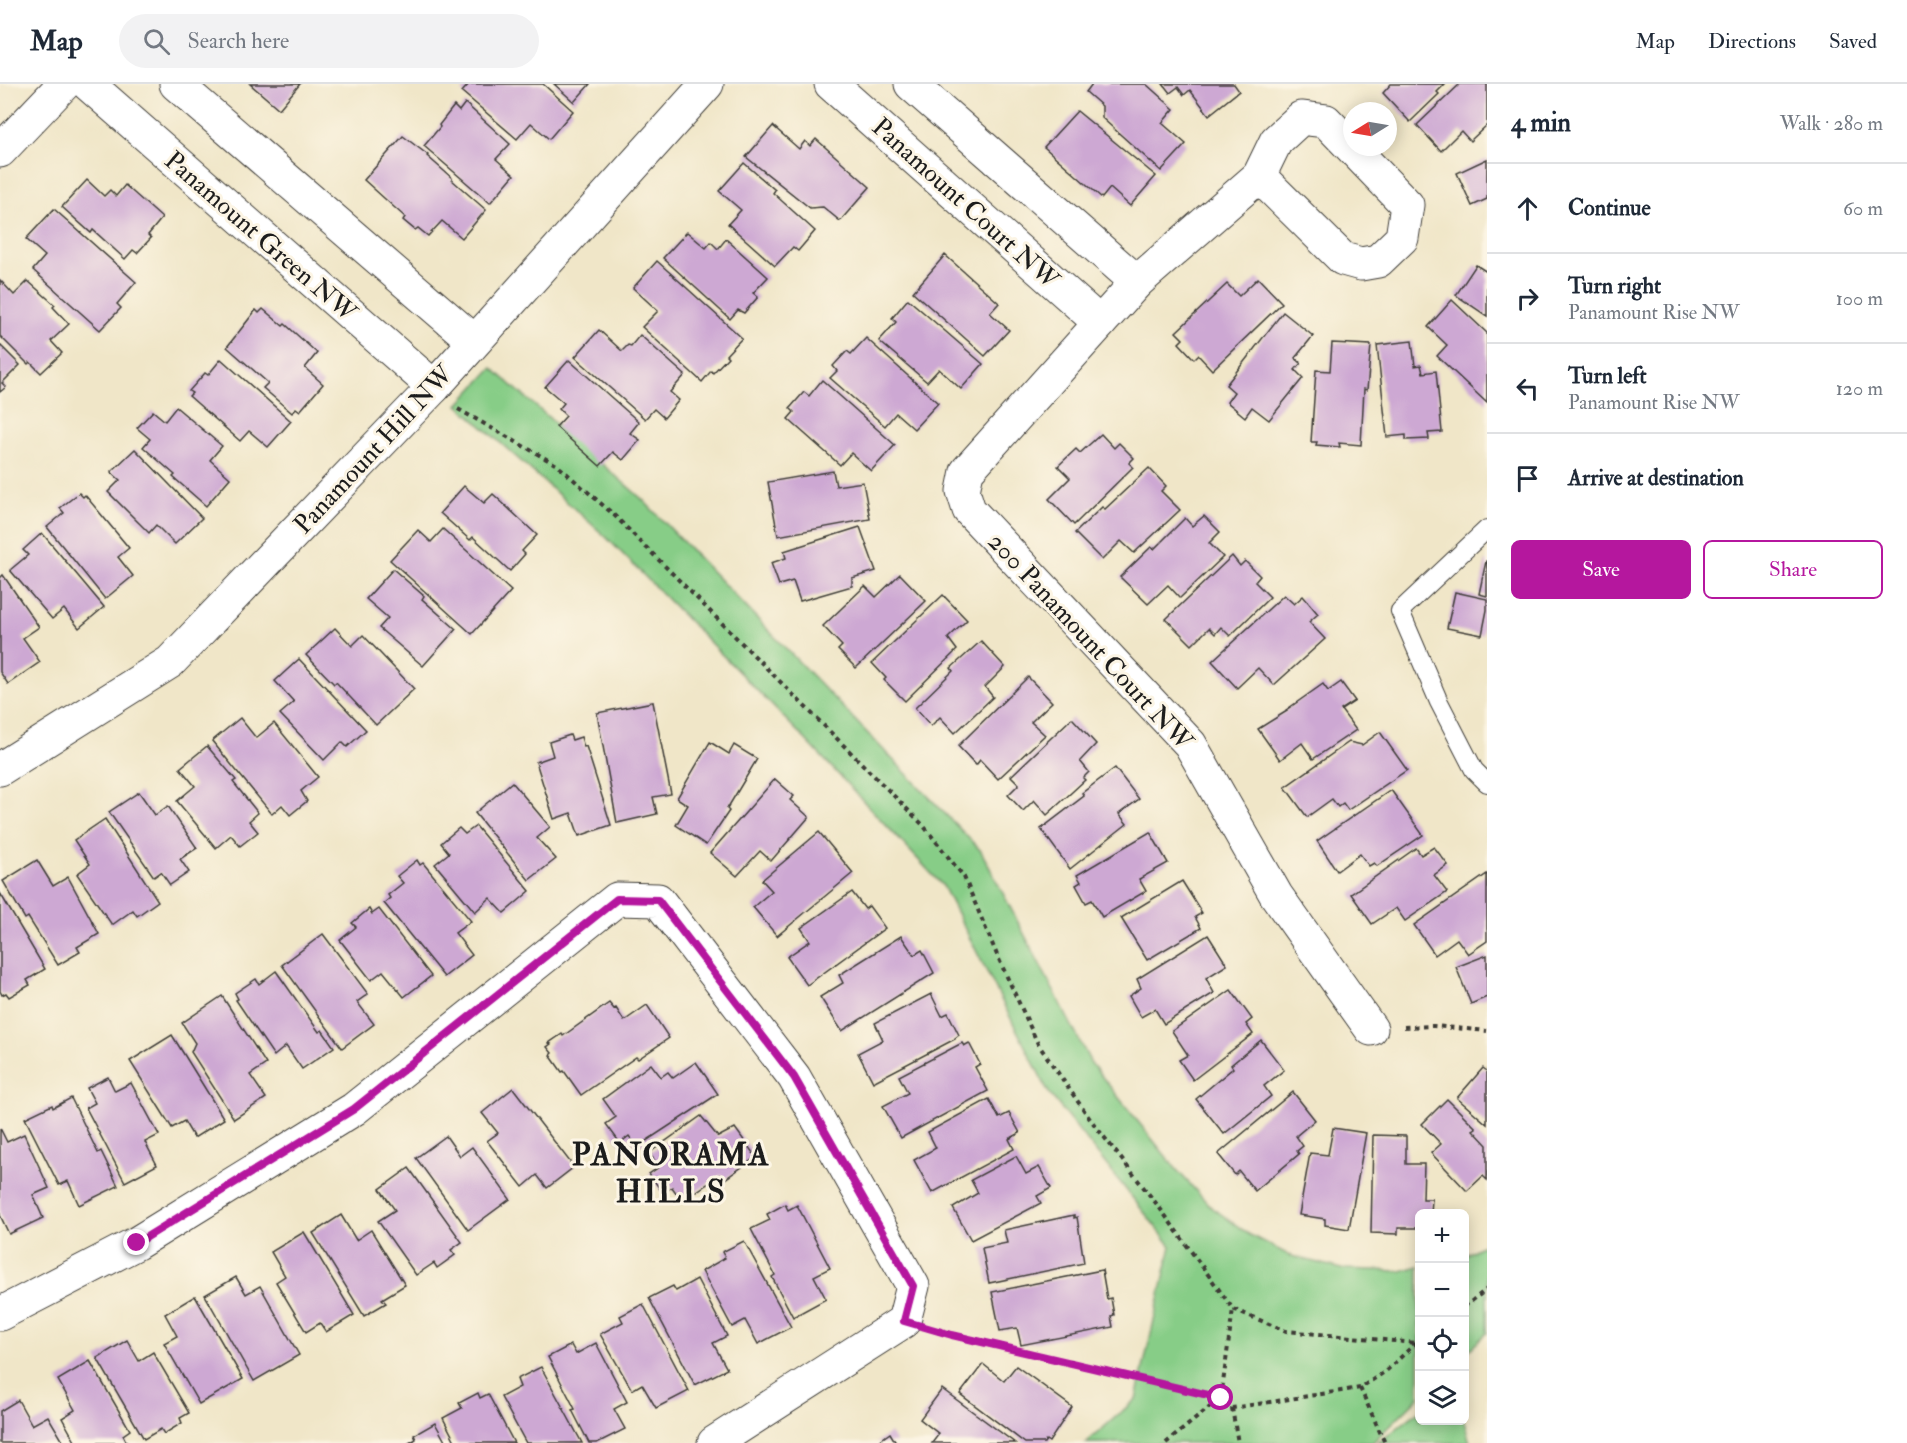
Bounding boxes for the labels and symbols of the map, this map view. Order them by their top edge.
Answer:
north arrow [1343,102,1397,156]
street label: Panamount Court NW [865,111,1067,297]
street label: Panamount Green NW [158,145,364,330]
street label: Panamount Hill NW [287,357,461,541]
street label: 200 Panamount Court NW [981,526,1201,758]
district label: PANORAMA HILLS [572,1135,770,1212]
route end [123,1229,149,1255]
route start [1207,1384,1233,1410]

